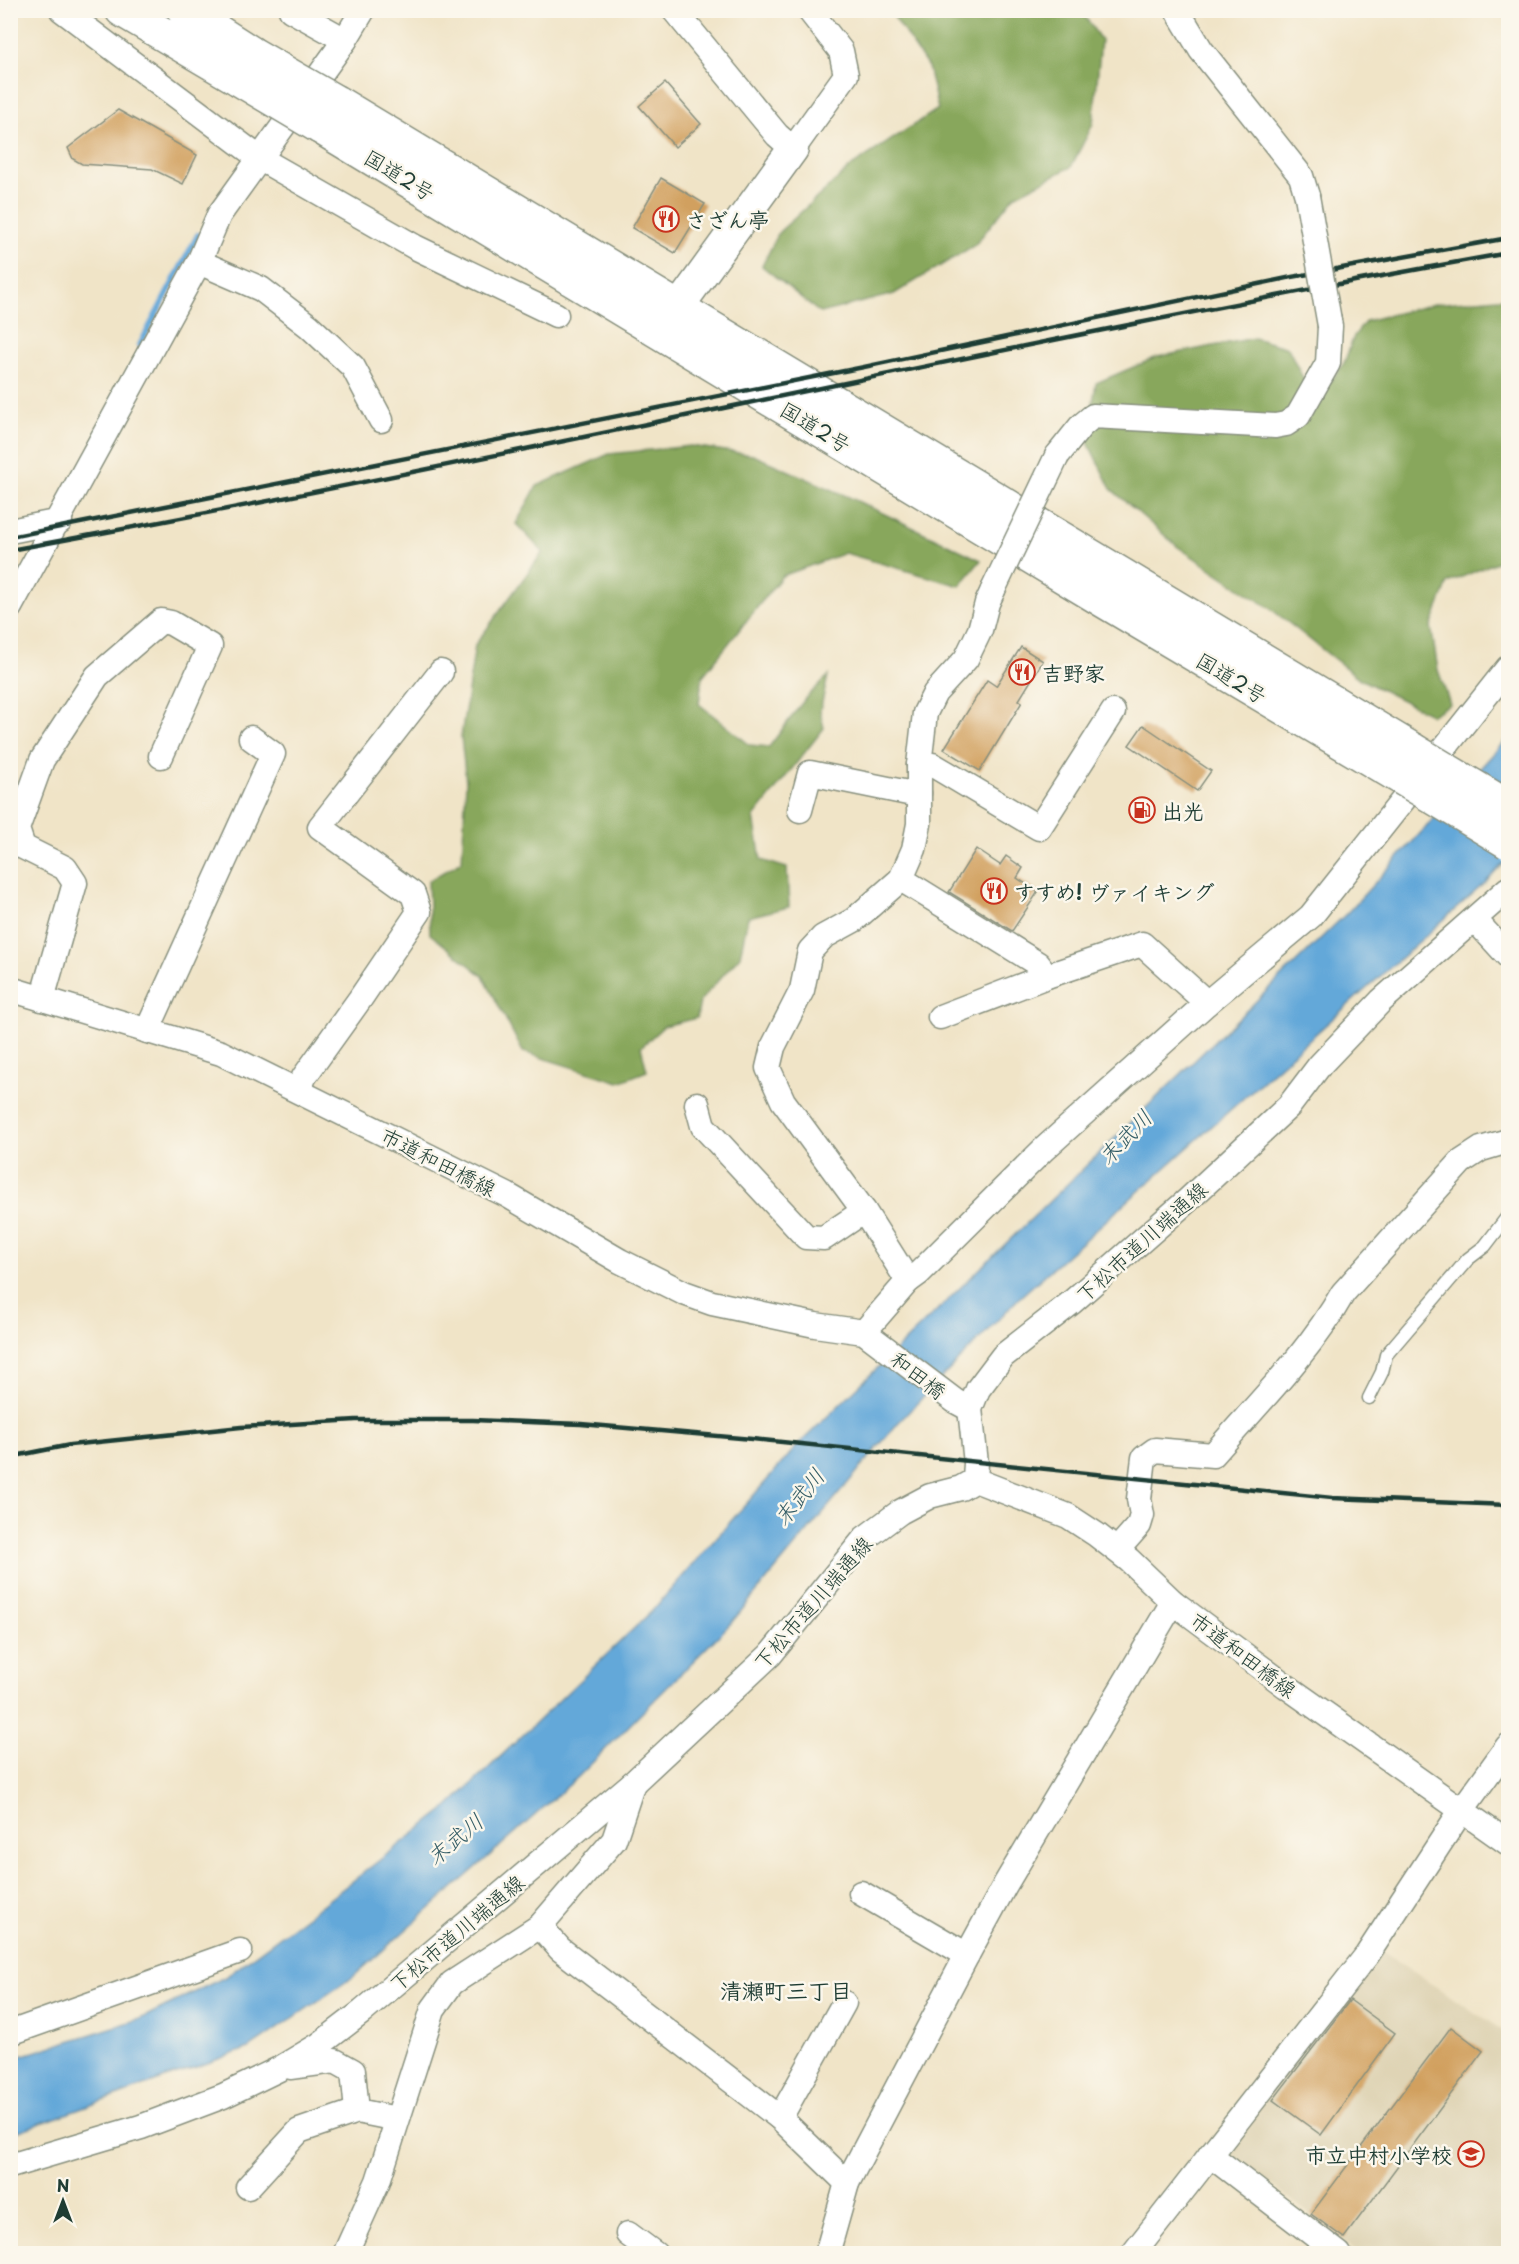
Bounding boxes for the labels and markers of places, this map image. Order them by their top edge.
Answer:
place label: さざん亭 [686,203,770,235]
restaurant icon: さざん亭 [651,204,681,234]
place label: 吉野家 [1042,656,1105,688]
restaurant icon: 吉野家 [1007,657,1037,687]
place label: 出光 [1162,794,1204,826]
fuel station icon: 出光 [1127,795,1157,825]
place label: すすめ! ヴァイキング [1014,875,1214,907]
restaurant icon: すすめ! ヴァイキング [979,876,1009,906]
place label: 市立中村小学校 [1305,2138,1452,2170]
school or university icon: 市立中村小学校 [1456,2139,1486,2169]

